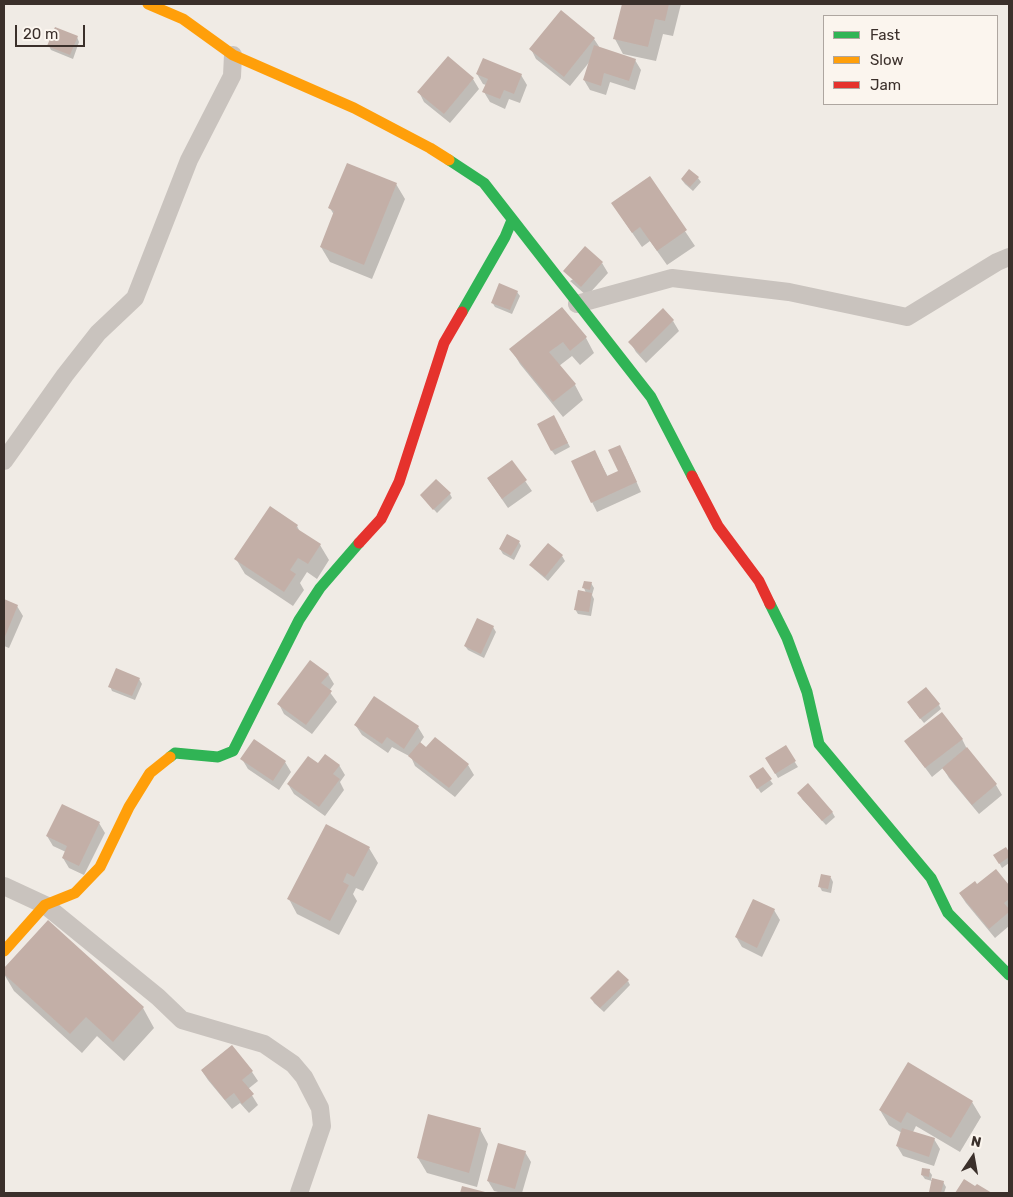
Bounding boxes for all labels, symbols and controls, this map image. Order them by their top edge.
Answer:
scale bar [18,15,88,47]
legend [823,15,998,105]
text: 20 m [23,25,58,43]
text: Fast [870,26,900,44]
text: Slow [870,51,903,69]
text: Jam [870,76,901,94]
north arrow [948,1132,998,1182]
text: N [970,1132,983,1151]

